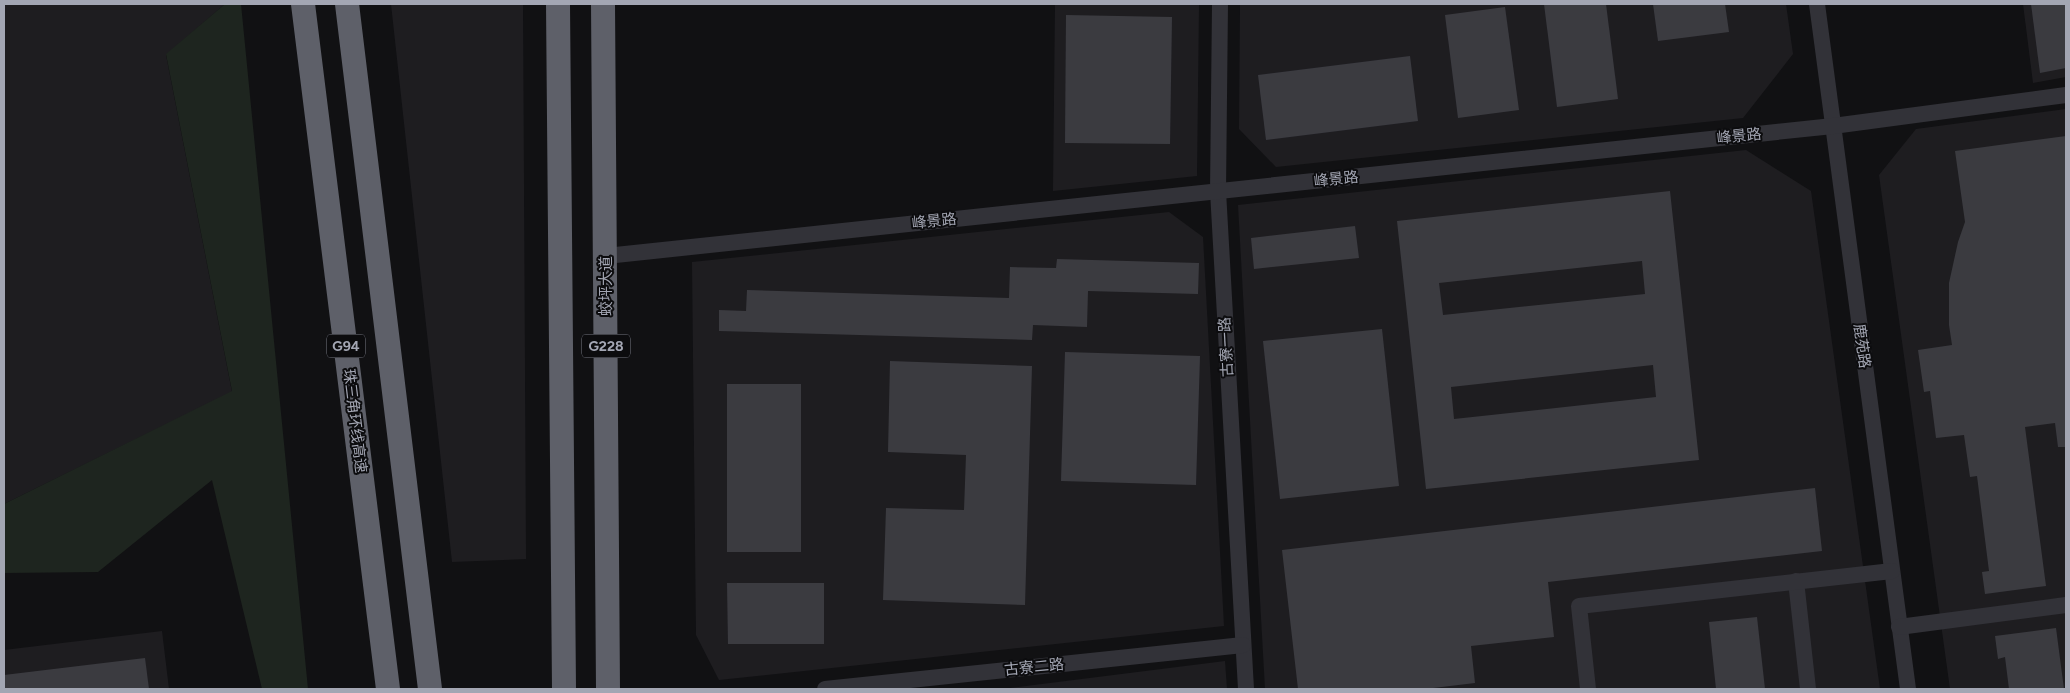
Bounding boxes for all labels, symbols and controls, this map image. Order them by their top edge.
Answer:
street label: 峰景路 [1716,125,1762,147]
street label: 峰景路 [1313,168,1359,190]
street label: 峰景路 [911,210,957,232]
street label: 蛟坪大道 [597,256,615,316]
street label: 古寮一路 [1215,317,1237,377]
street label: 鹿苑路 [1850,322,1874,370]
road number: G94 [327,334,365,358]
road number: G228 [582,334,630,358]
street label: 珠三角环线高速 [340,368,370,474]
street label: 古寮二路 [1003,655,1065,679]

